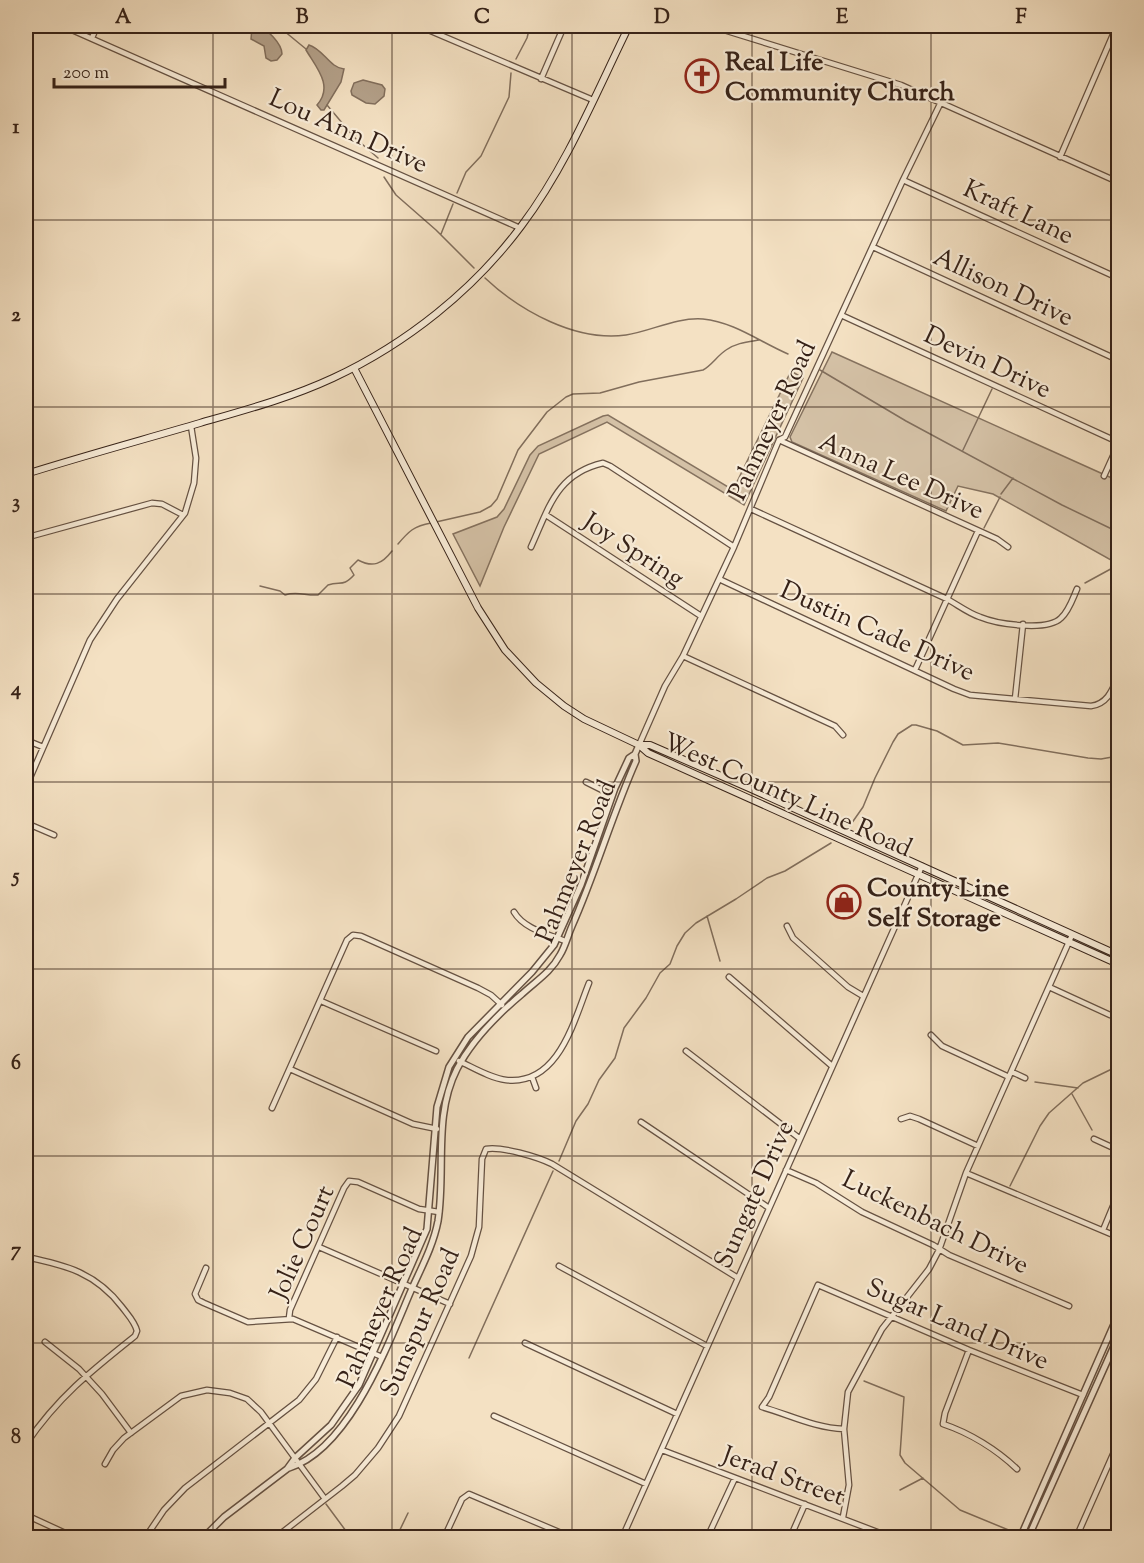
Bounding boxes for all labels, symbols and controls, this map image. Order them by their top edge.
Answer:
text: A [115,4,132,33]
text: B [296,4,309,33]
text: C [474,4,490,33]
text: D [654,4,670,33]
text: E [836,4,849,33]
text: F [1015,4,1027,33]
place label: Real Life Community Church [725,45,956,112]
scale bar [54,51,225,89]
church icon: Real Life Community Church [684,58,720,94]
text: 200 m [63,61,109,87]
street label: Lou Ann Drive [263,81,433,184]
text: 1 [13,114,20,143]
street label: Kraft Lane [957,171,1079,255]
street label: Allison Drive [927,240,1079,337]
text: 2 [11,302,21,331]
street label: Devin Drive [917,318,1057,409]
street label: Pahmeyer Road [720,335,827,507]
street label: Anna Lee Drive [812,424,990,530]
text: 3 [12,489,20,518]
street label: Joy Spring [573,503,691,598]
street label: Dustin Cade Drive [774,573,980,692]
text: 4 [10,676,21,705]
street label: West County Line Road [656,725,918,868]
street label: Pahmeyer Road [528,775,627,949]
text: 5 [11,863,20,892]
place label: County Line Self Storage [867,871,1009,938]
shop icon: County Line Self Storage [826,884,862,920]
text: 6 [11,1050,21,1079]
street label: Sungate Drive [706,1115,805,1275]
street label: Luckenbach Drive [835,1162,1035,1285]
street label: Jolie Court [261,1180,345,1308]
street label: Pahmeyer Road [329,1221,433,1394]
text: 7 [11,1237,22,1266]
street label: Sunspur Road [372,1242,471,1403]
street label: Sugar Land Drive [860,1270,1054,1381]
text: 8 [11,1424,21,1453]
street label: Jerad Street [715,1437,850,1517]

